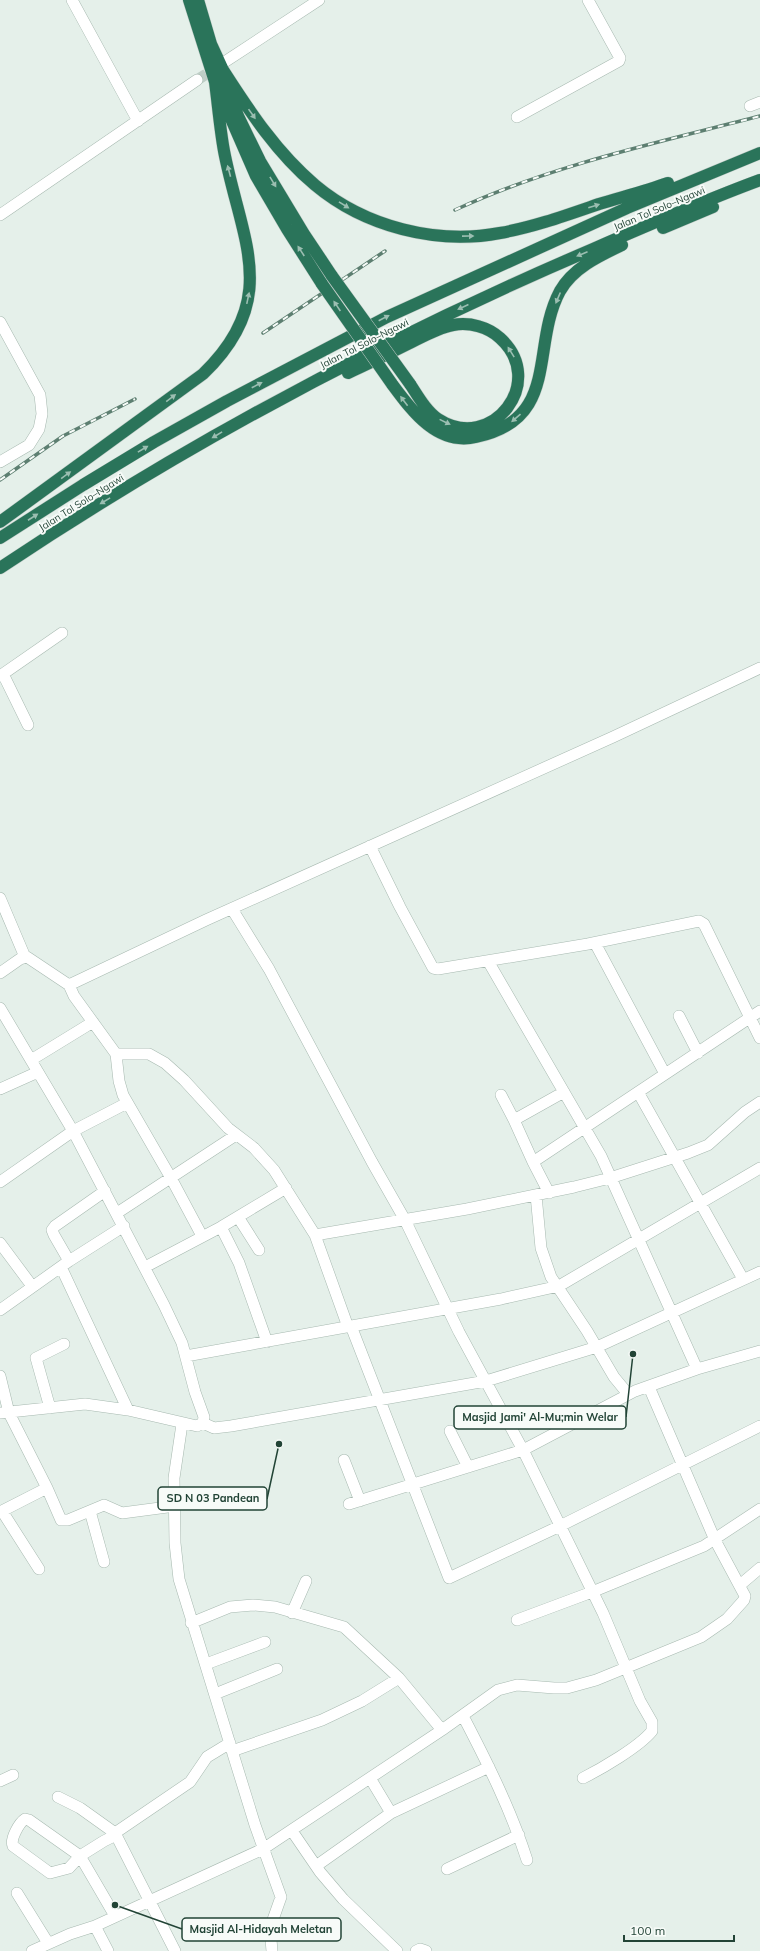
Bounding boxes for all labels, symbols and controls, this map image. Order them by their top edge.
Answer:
one-way arrow [248,109,256,120]
one-way arrow [226,165,232,177]
one-way arrow [269,177,277,187]
street label: Jalan Tol Solo–Ngawi [612,183,707,234]
one-way arrow [338,201,350,208]
one-way arrow [589,203,601,209]
one-way arrow [462,233,474,240]
one-way arrow [297,246,305,256]
one-way arrow [575,251,587,257]
one-way arrow [245,292,251,304]
one-way arrow [554,292,560,304]
one-way arrow [333,301,341,312]
one-way arrow [457,304,469,310]
street label: Jalan Tol Solo–Ngawi [318,315,411,371]
one-way arrow [379,315,390,322]
one-way arrow [507,347,515,357]
one-way arrow [251,382,263,389]
one-way arrow [165,394,176,402]
one-way arrow [400,395,409,406]
one-way arrow [510,414,521,423]
one-way arrow [439,419,451,425]
one-way arrow [211,431,223,438]
one-way arrow [138,445,149,452]
street label: Jalan Tol Solo–Ngawi [36,471,126,534]
one-way arrow [60,471,71,479]
one-way arrow [99,497,111,504]
one-way arrow [28,513,38,521]
callout: Masjid Jami' Al-Mu;min Welar [454,1406,626,1429]
text: Masjid Jami' Al-Mu;min Welar [462,1410,618,1424]
callout: SD N 03 Pandean [158,1487,267,1510]
text: SD N 03 Pandean [167,1491,259,1505]
scale bar [624,1917,734,1943]
callout: Masjid Al-Hidayah Meletan [182,1918,341,1941]
text: Masjid Al-Hidayah Meletan [190,1922,332,1936]
text: 100 m [630,1923,665,1938]

